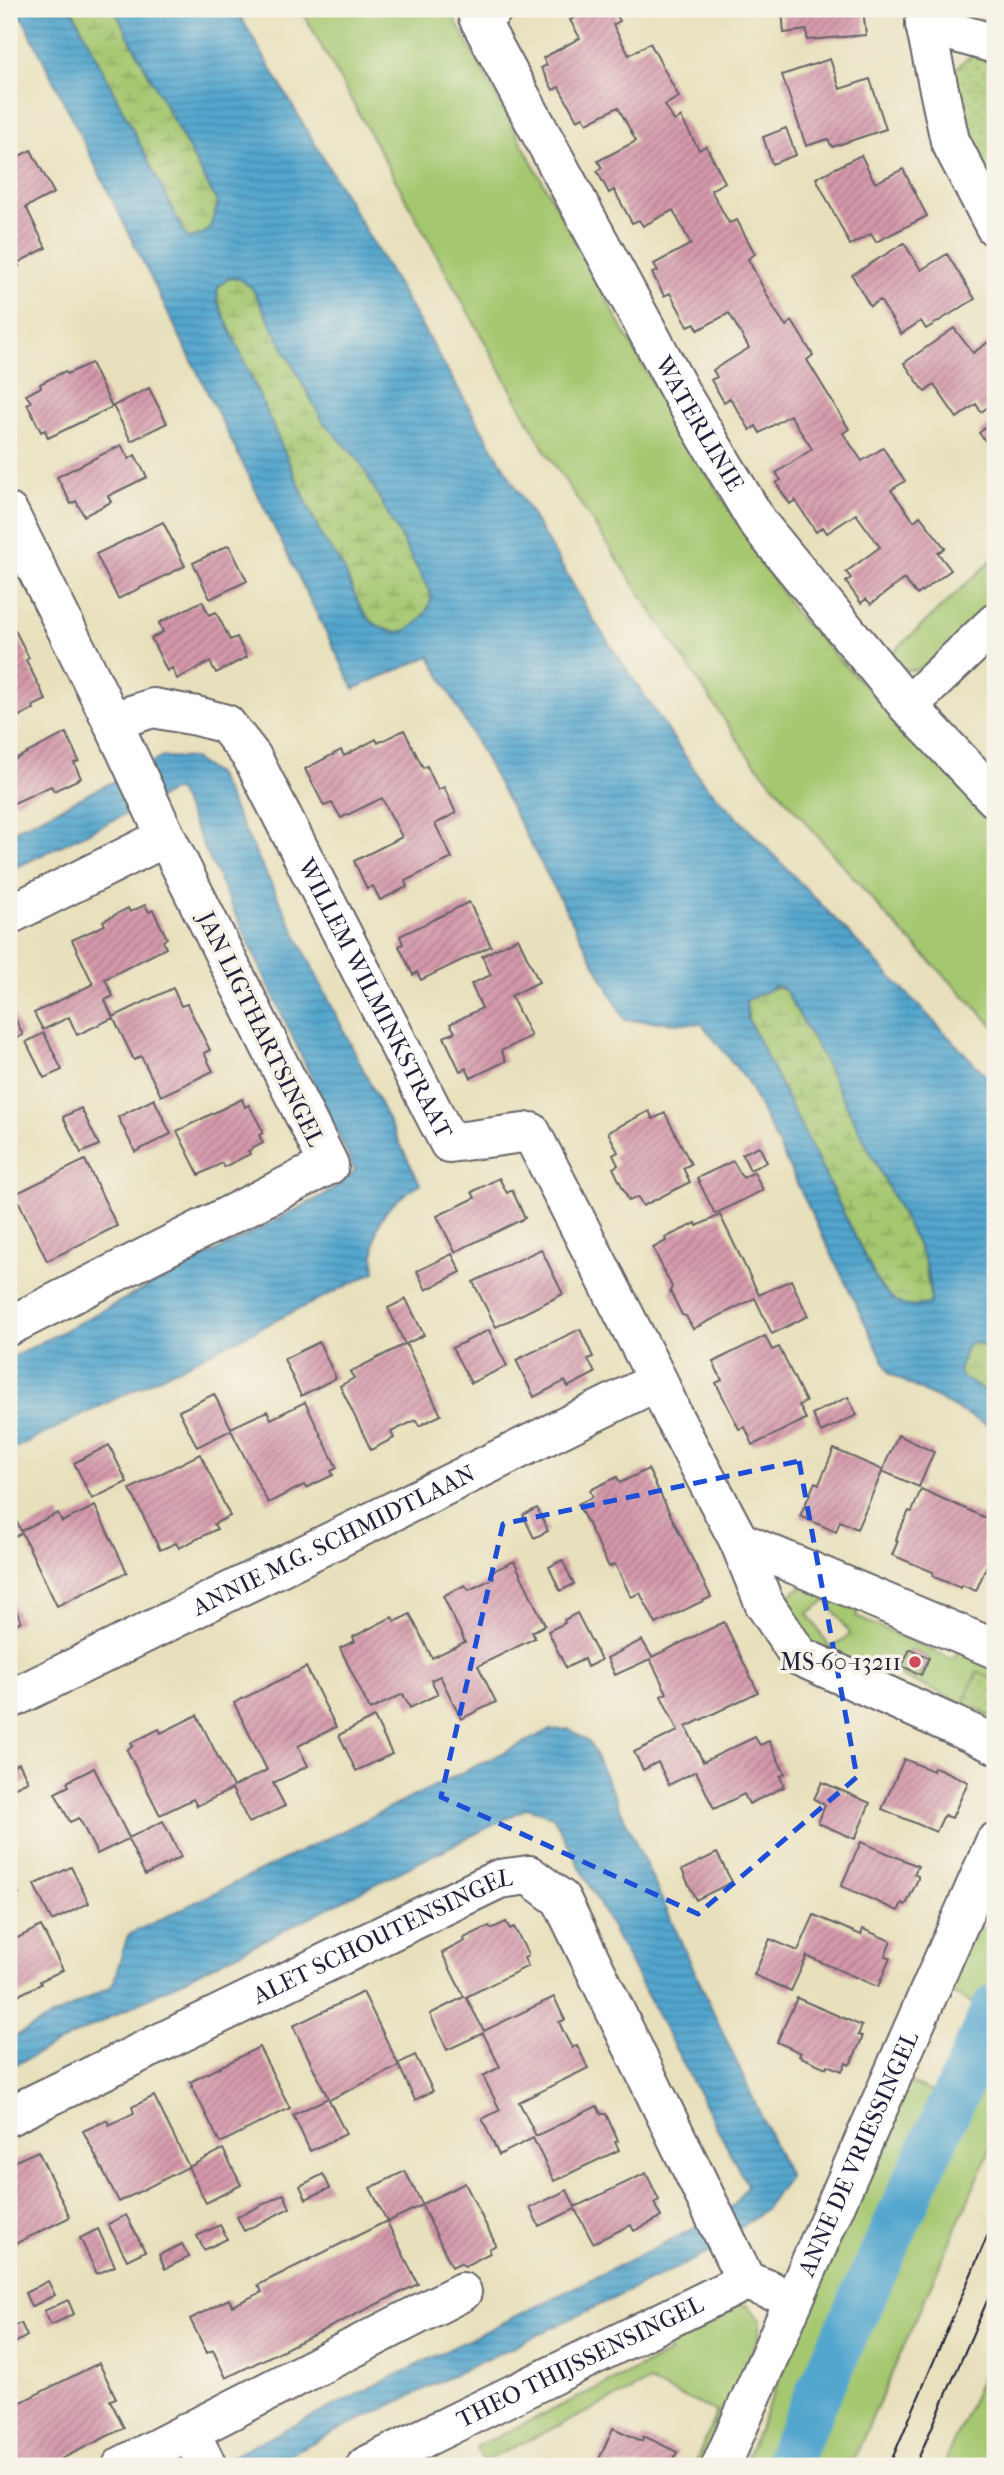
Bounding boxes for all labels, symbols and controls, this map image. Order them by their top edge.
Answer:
street label: WATERLINIE [649,350,750,496]
street label: WILLEM WILMINKSTRAAT [292,853,459,1144]
street label: JAN LIGTHARTSINGEL [191,905,330,1151]
street label: ANNIE M.G. SCHMIDTLAAN [187,1459,480,1622]
place label: MS-60-13211 [780,1648,901,1676]
marker: MS-60-13211 [907,1654,923,1670]
street label: ALET SCHOUTENSINGEL [247,1863,515,2010]
street label: ANNE DE VRIESSINGEL [792,2026,924,2282]
street label: THEO THIJSSENSINGEL [452,2290,708,2434]

